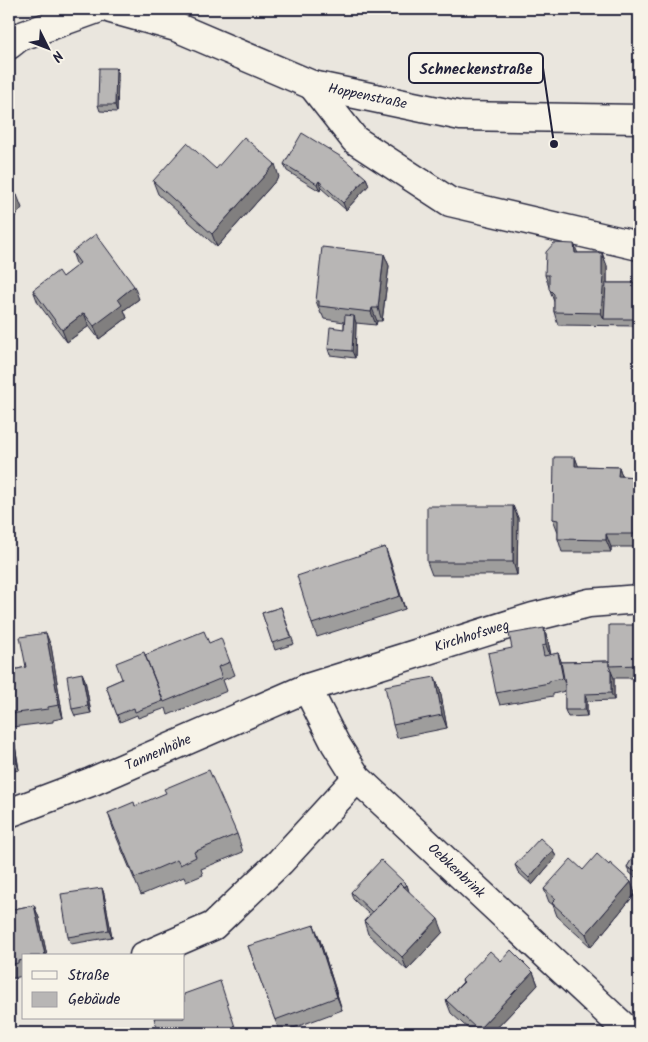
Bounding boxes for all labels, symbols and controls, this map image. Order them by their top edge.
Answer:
north arrow [22,22,72,72]
text: N [46,45,68,67]
callout: Schneckenstraße [409,53,543,83]
text: Schneckenstraße [419,58,533,82]
street label: Hoppenstraße [326,78,410,116]
street label: Kirchhofsweg [432,614,512,658]
street label: Tannenhöhe [122,728,196,777]
street label: Oebkenbrink [423,838,490,904]
legend [22,954,185,1020]
text: Straße [68,964,110,988]
text: Gebäude [68,988,121,1012]

